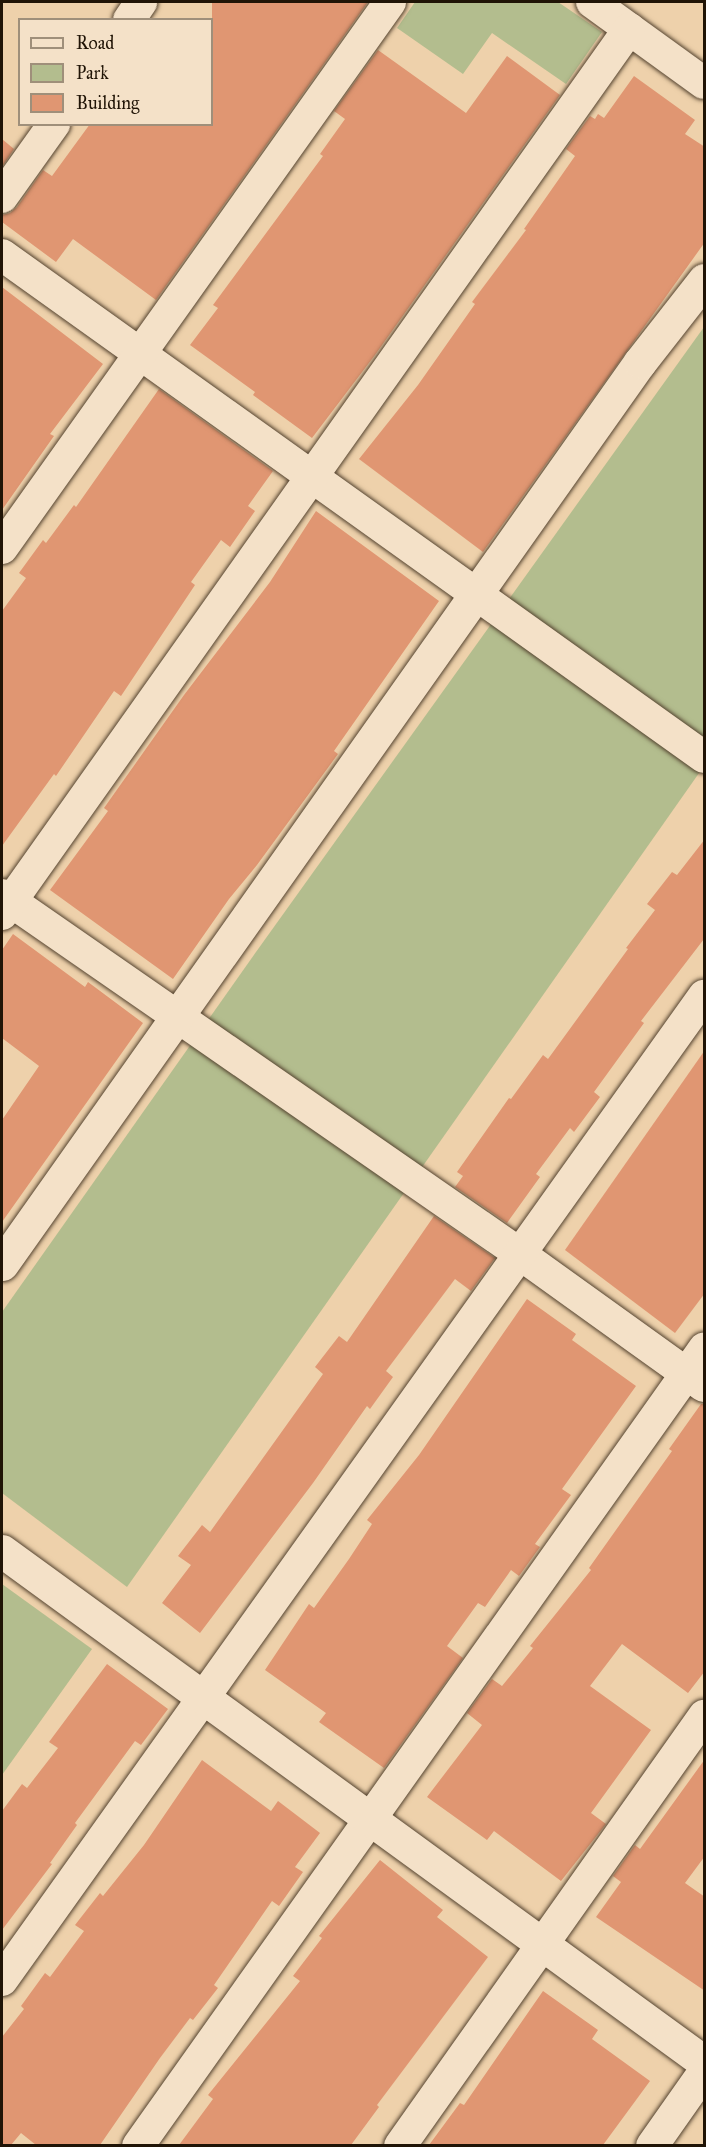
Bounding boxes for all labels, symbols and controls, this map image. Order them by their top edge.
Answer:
legend [18,18,213,126]
text: Road [76,32,114,54]
text: Park [76,62,109,84]
text: Building [76,92,139,114]

